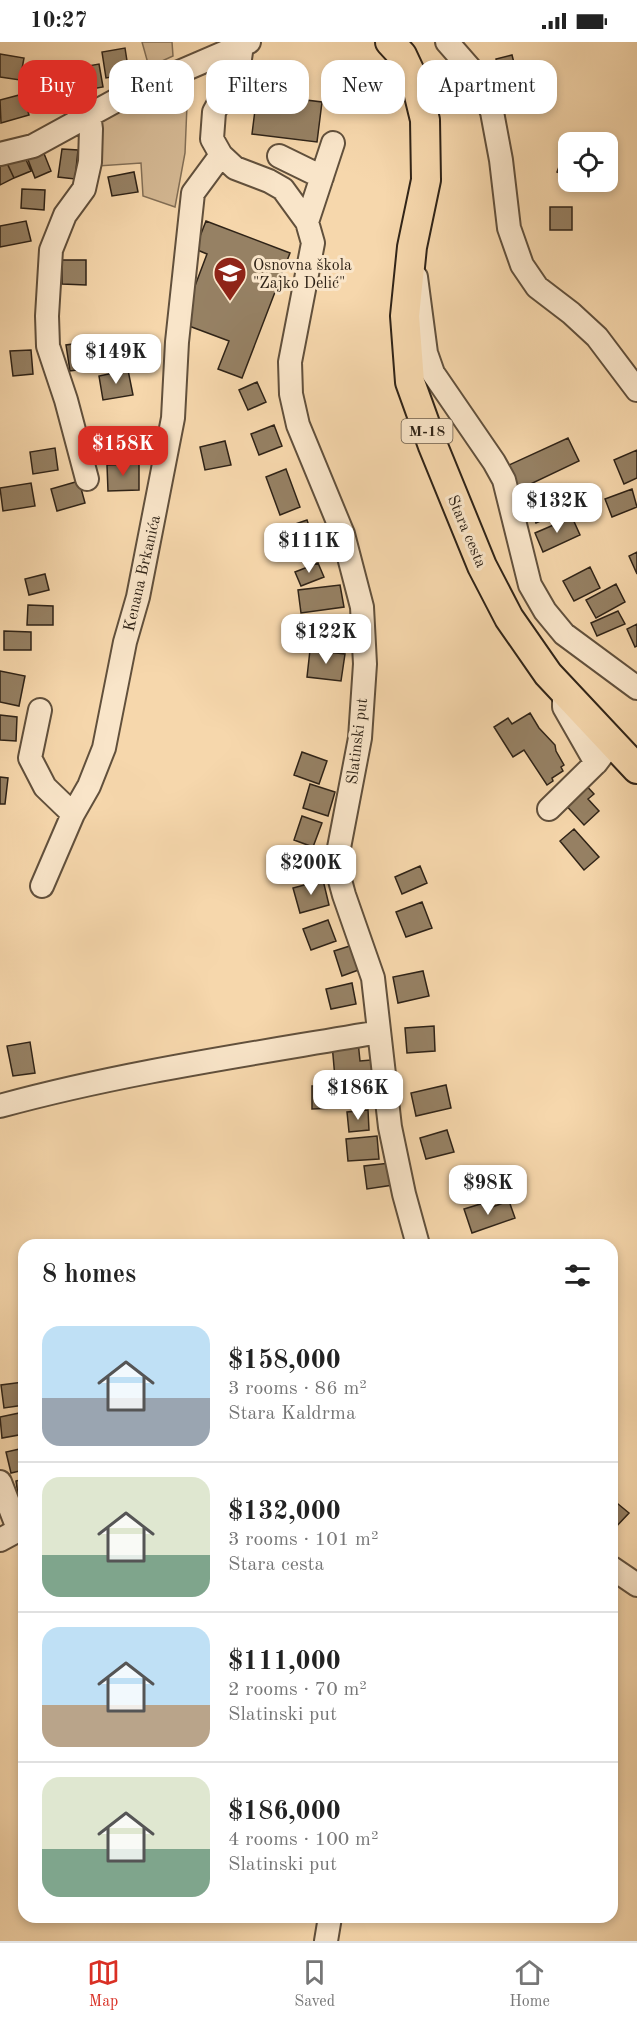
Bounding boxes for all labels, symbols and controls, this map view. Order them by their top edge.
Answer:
text: 10:27 [30,10,87,32]
chip: Buy [18,60,97,114]
chip: Rent [109,60,194,114]
chip: Filters [206,60,309,114]
chip: New [321,60,405,114]
chip: Apartment [417,60,557,114]
map controls [558,132,618,192]
button: locate [558,132,618,192]
school or university icon: Osnovna škola "Zajko Delić" [212,255,248,302]
place label: Osnovna škola "Zajko Delić" [253,258,352,292]
pin: $149K [74,334,158,385]
text: $149K [85,343,147,363]
road number: M-18 [402,419,452,443]
pin: $158K [81,426,165,477]
text: $158K [92,435,154,455]
pin: $132K [515,483,599,534]
text: $132K [526,492,588,512]
street label: Stara cesta [444,493,489,571]
street label: Kenana Brkanića [122,514,164,633]
pin: $111K [267,523,351,574]
text: $111K [278,532,340,552]
pin: $122K [284,614,368,665]
text: $122K [295,623,357,643]
street label: Slatinski put [345,697,371,785]
pin: $200K [269,845,353,896]
text: $200K [280,854,342,874]
pin: $186K [316,1070,400,1121]
text: $186K [327,1079,389,1099]
pin: $98K [452,1165,524,1216]
text: $98K [463,1174,513,1194]
icon: filters [561,1259,594,1292]
text: 8 homes [42,1262,136,1288]
text: $158,000 [228,1348,341,1374]
icon: home [90,1350,162,1422]
text: 3 rooms · 86 m² [228,1379,367,1399]
text: Stara Kaldrma [228,1404,356,1424]
text: $132,000 [228,1499,341,1525]
icon: home [90,1501,162,1573]
text: 3 rooms · 101 m² [228,1530,378,1550]
text: Stara cesta [228,1555,324,1575]
text: $111,000 [228,1649,341,1675]
icon: home [90,1651,162,1723]
text: 2 rooms · 70 m² [228,1680,367,1700]
text: Slatinski put [228,1705,337,1725]
text: $186,000 [228,1799,341,1825]
icon: home [90,1801,162,1873]
text: 4 rooms · 100 m² [228,1830,378,1850]
text: Slatinski put [228,1855,337,1875]
tab: Map [87,1956,120,2012]
tab: Saved [294,1956,335,2012]
tab: Home [509,1956,550,2012]

